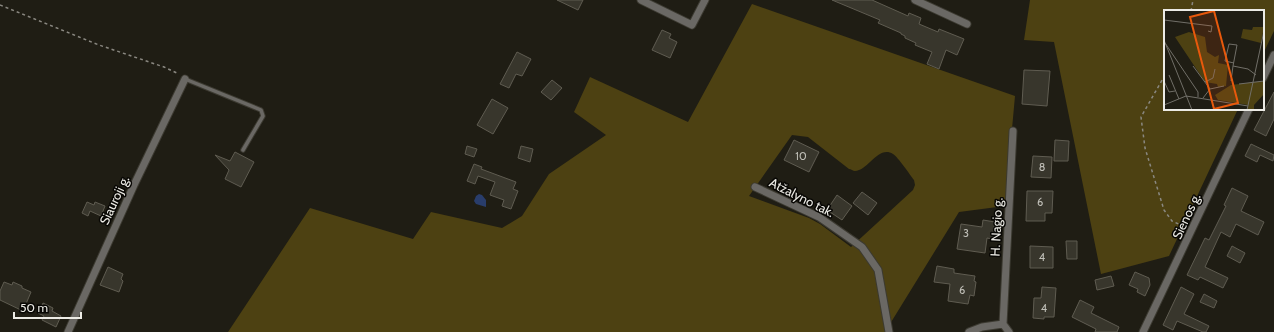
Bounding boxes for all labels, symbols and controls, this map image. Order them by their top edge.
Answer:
inset map [1164,10,1264,110]
house number: 10 [795,149,807,163]
house number: 8 [1039,160,1045,174]
street label: Siauroji g. [96,173,133,227]
street label: Atžalyno tak. [767,174,837,220]
street label: Sienos g. [1168,190,1204,242]
house number: 6 [1037,195,1043,209]
street label: H. Nagio g. [986,197,1006,257]
house number: 3 [963,226,969,240]
house number: 4 [1039,250,1046,264]
house number: 6 [959,283,965,297]
scale bar [14,294,81,320]
text: 50 m [20,300,48,315]
house number: 4 [1041,301,1048,315]

